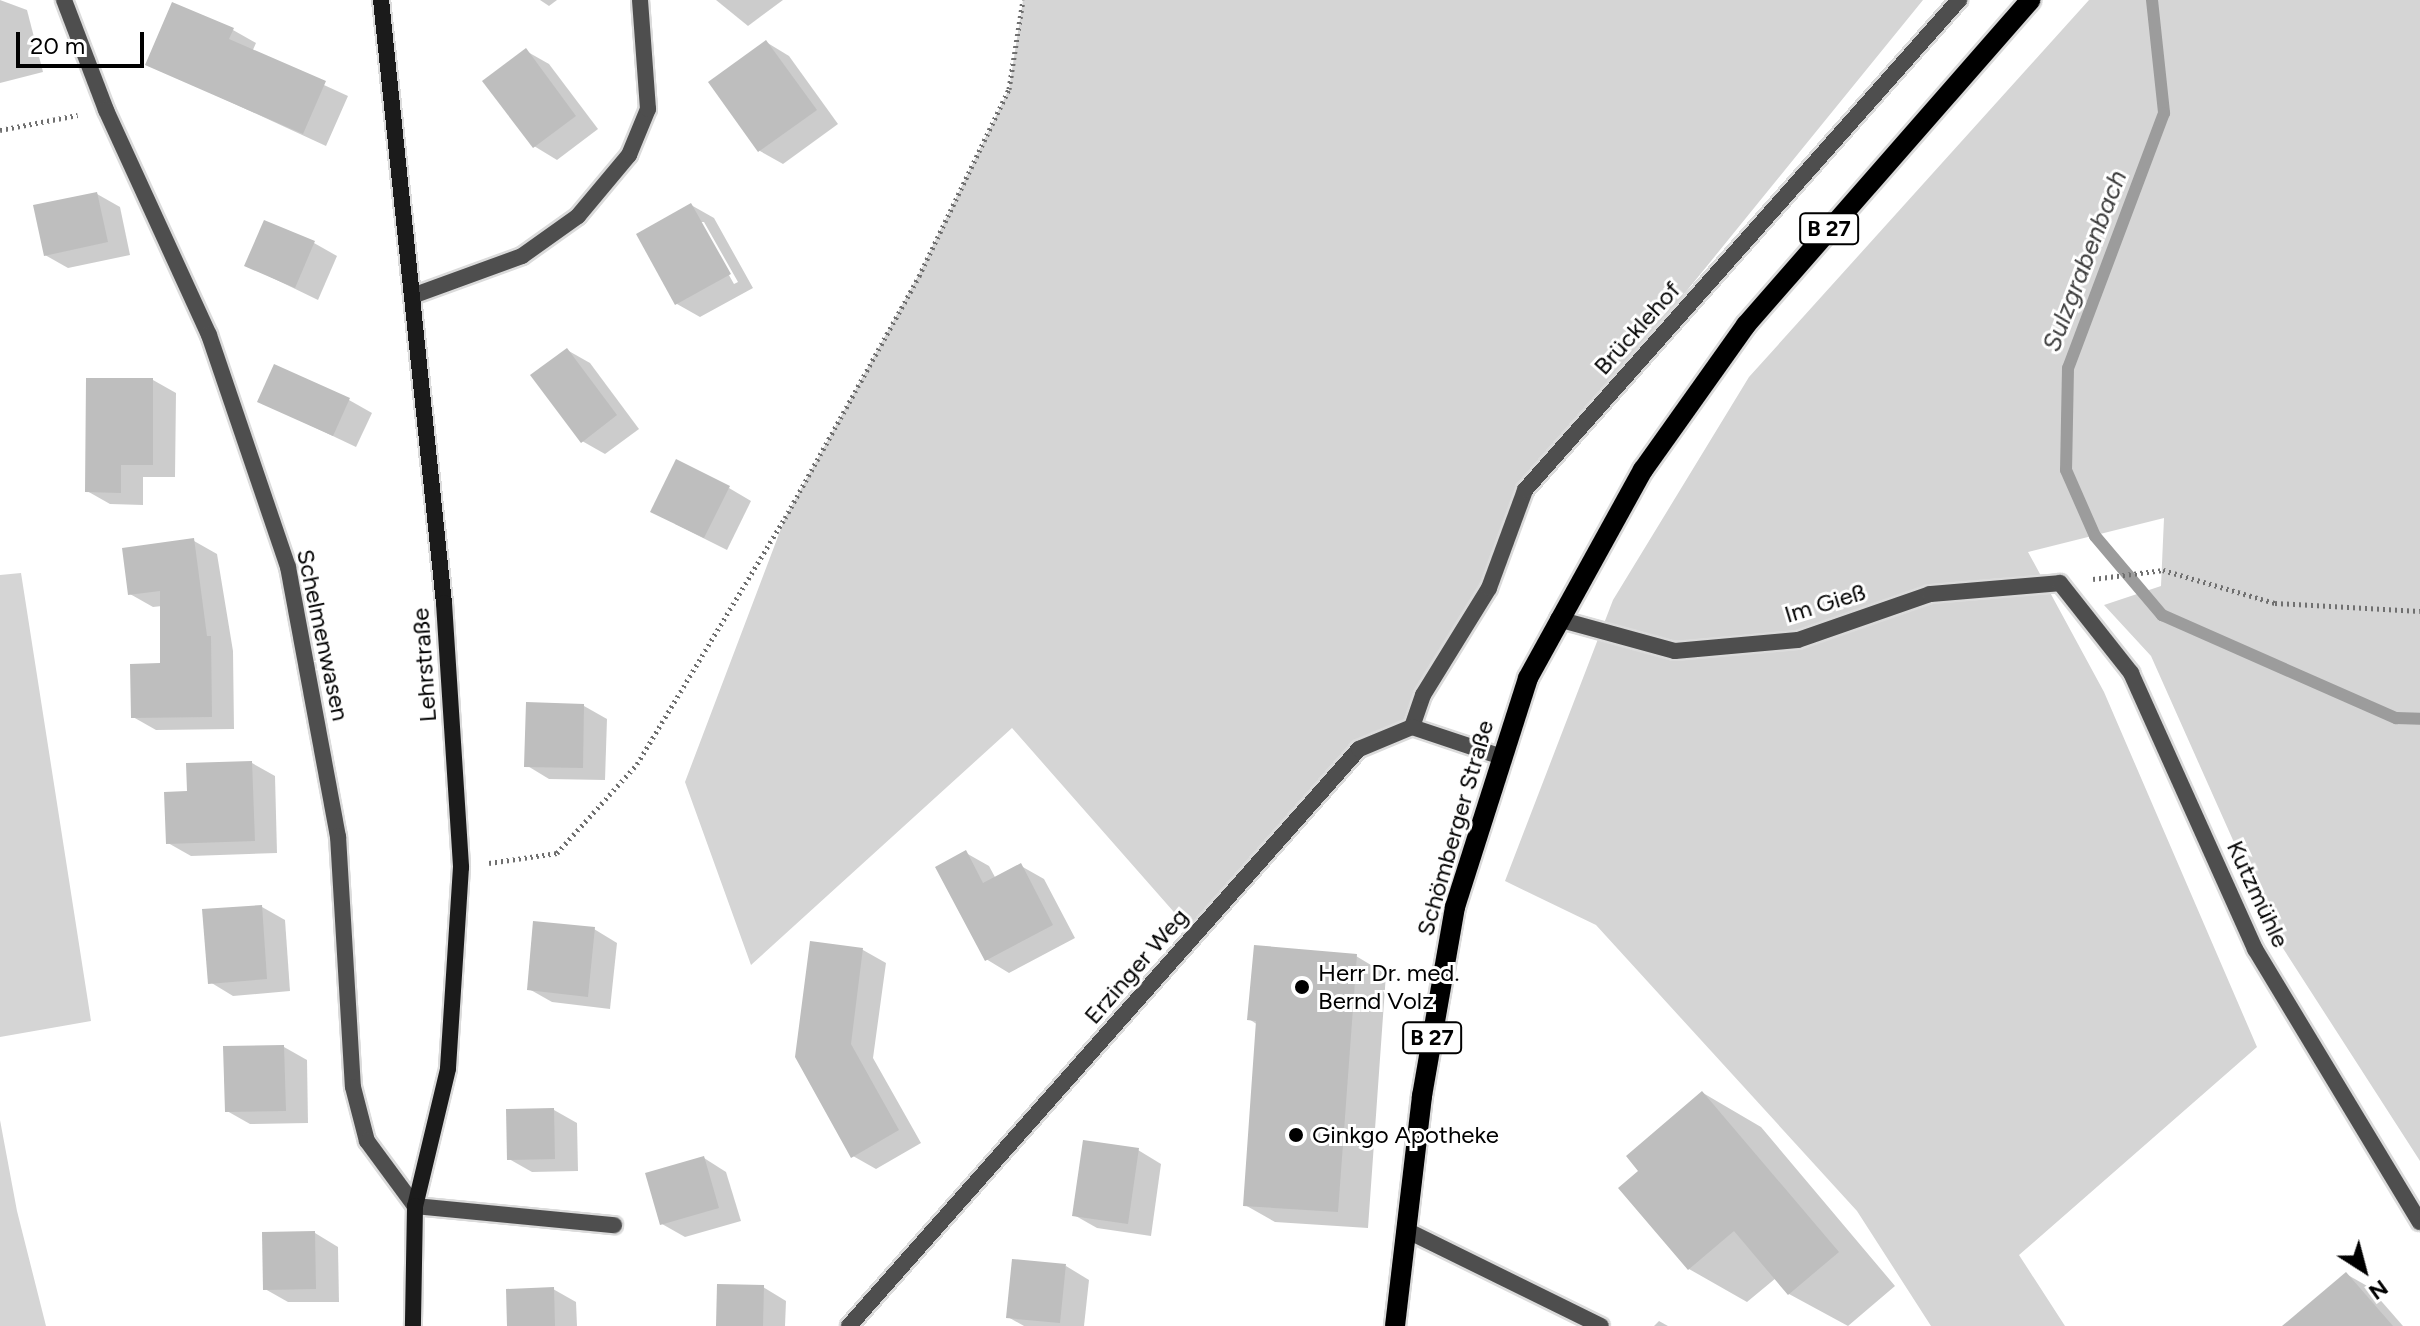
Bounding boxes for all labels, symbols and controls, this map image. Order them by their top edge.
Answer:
scale bar [20,16,148,66]
text: 20 m [30,31,85,60]
water label: Sulzgrabenbach [2036,166,2134,356]
road number: B 27 [1799,211,1859,247]
street label: Brücklehof [1588,276,1686,380]
street label: Schelmenwasen [291,547,355,723]
street label: Im Gieß [1781,577,1869,629]
street label: Lehrstraße [406,607,442,723]
street label: Schömberger Straße [1410,717,1500,939]
street label: Kutzmühle [2221,836,2295,952]
street label: Erzinger Weg [1078,902,1194,1030]
place label: Herr Dr. med. Bernd Volz [1318,959,1459,1015]
marker: Herr Dr. med. Bernd Volz [1293,978,1311,996]
road number: B 27 [1402,1020,1462,1056]
place label: Ginkgo Apotheke [1312,1121,1499,1149]
marker: Ginkgo Apotheke [1287,1126,1305,1144]
north arrow [2324,1230,2404,1310]
text: N [2364,1274,2393,1306]

